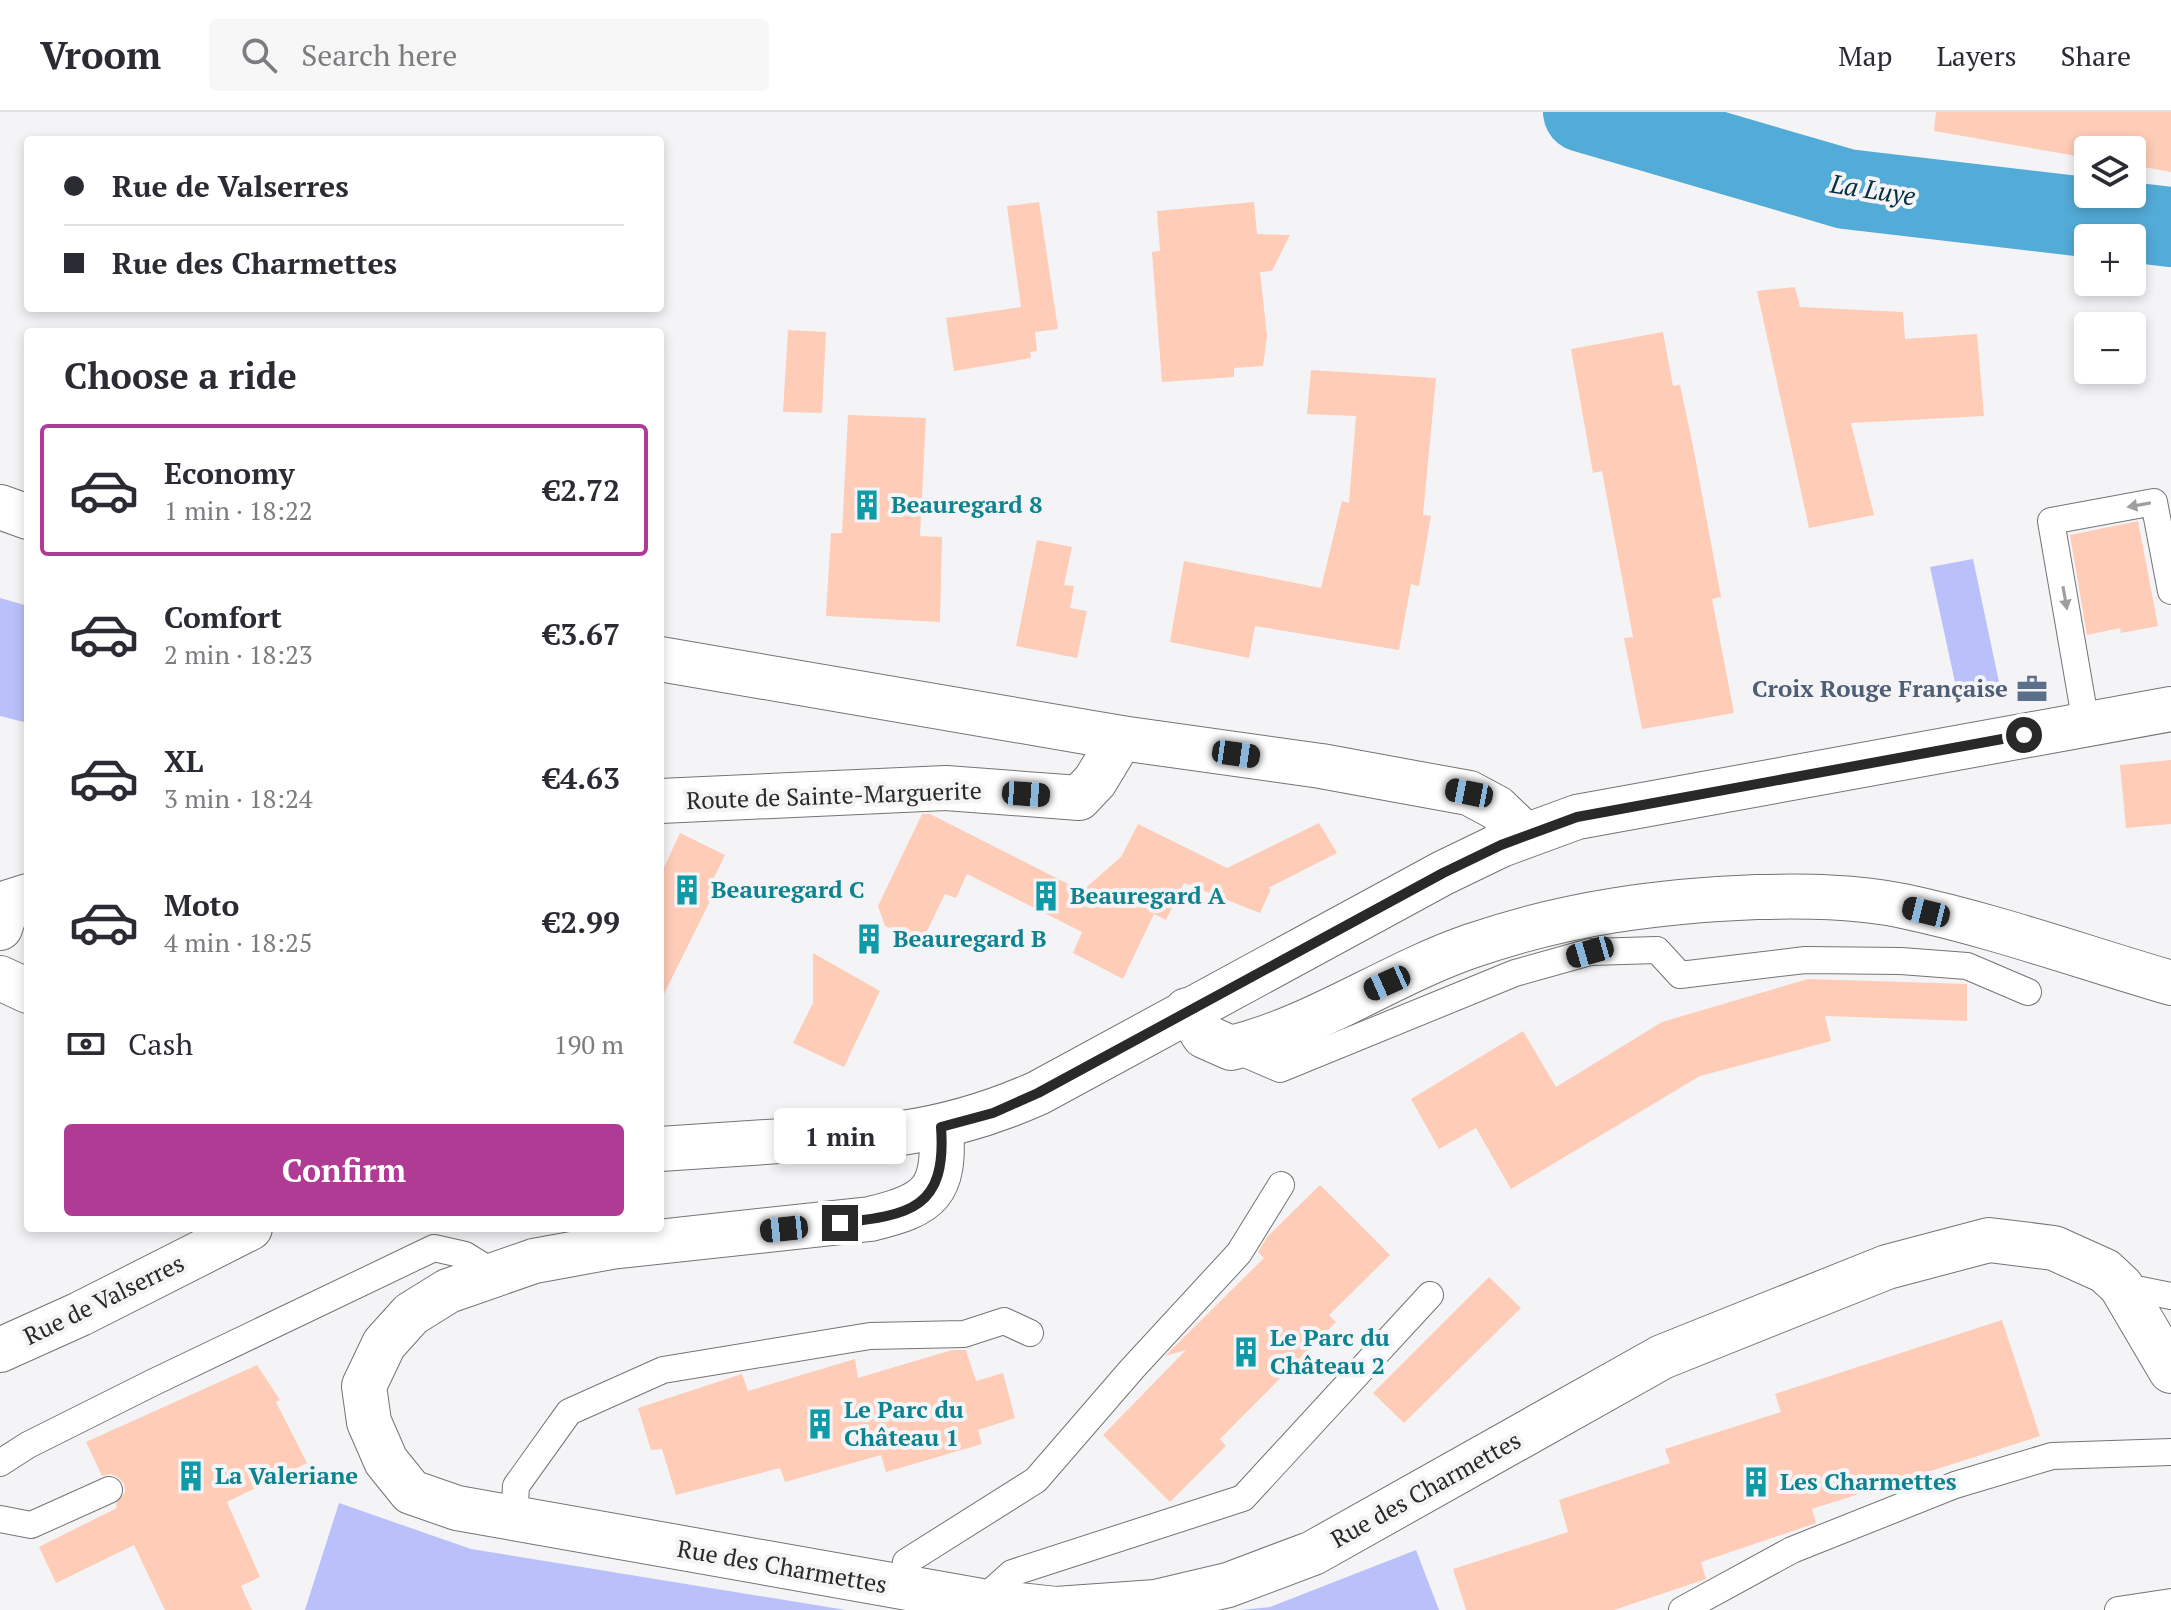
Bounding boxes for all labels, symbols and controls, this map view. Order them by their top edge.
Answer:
search box [209,19,769,91]
text: Vroom [40,30,161,80]
icon: search [237,33,281,77]
text: Search here [301,35,457,75]
text: Map [1838,37,1892,74]
text: Layers [1936,37,2017,74]
text: Share [2061,37,2131,74]
map controls [2074,136,2146,384]
button: layers [2074,136,2146,208]
water label: La Luye [1827,165,1918,213]
text: Rue de Valserres [112,166,349,206]
button: + [2074,224,2146,296]
text: Rue des Charmettes [112,243,397,283]
button: − [2074,312,2146,384]
text: Choose a ride [64,352,297,399]
text: Economy [164,453,295,493]
icon: car [68,454,140,526]
text: €2.72 [543,470,620,510]
building icon: Beauregard 8 [850,488,884,522]
place label: Beauregard 8 [891,488,1043,520]
text: 1 min · 18:22 [164,493,313,527]
one-way arrow [2126,499,2151,511]
one-way arrow [2059,586,2071,611]
text: Comfort [164,597,282,637]
icon: car [68,598,140,670]
text: €3.67 [543,614,620,654]
text: 2 min · 18:23 [164,637,313,671]
place label: Croix Rouge Française [1752,672,2008,704]
office icon: Croix Rouge Française [2015,672,2049,706]
route start [2006,717,2042,753]
car [1211,739,1261,769]
text: XL [164,741,203,781]
icon: car [68,742,140,814]
text: €4.63 [543,758,620,798]
street label: Route de Sainte-Marguerite [686,774,982,816]
car [1443,777,1495,809]
car [1001,780,1051,808]
text: 3 min · 18:24 [164,781,313,815]
building icon: Beauregard C [670,873,704,907]
place label: Beauregard C [711,873,865,905]
building icon: Beauregard A [1029,879,1063,913]
place label: Beauregard A [1070,879,1226,911]
text: Moto [164,885,239,925]
icon: car [68,886,140,958]
car [1900,895,1952,929]
text: €2.99 [543,902,620,942]
building icon: Beauregard B [852,922,886,956]
place label: Beauregard B [893,922,1047,954]
text: 4 min · 18:25 [164,925,313,959]
car [1564,934,1616,970]
car [1360,962,1414,1004]
icon: cash [64,1022,108,1066]
text: Cash [128,1024,193,1064]
text: 190 m [554,1027,624,1061]
callout: 1 min [774,1107,906,1163]
text: 1 min [804,1119,876,1153]
button: Confirm [64,1124,624,1216]
route end [822,1205,858,1241]
car [759,1215,809,1243]
street label: Rue de Valserres [18,1246,189,1352]
place label: Le Parc du Château 2 [1270,1321,1390,1381]
building icon: Le Parc du Château 2 [1229,1335,1263,1369]
place label: Le Parc du Château 1 [844,1393,964,1453]
building icon: Le Parc du Château 1 [803,1407,837,1441]
street label: Rue des Charmettes [1325,1424,1526,1555]
building icon: La Valeriane [174,1459,208,1493]
place label: La Valeriane [215,1459,358,1491]
building icon: Les Charmettes [1739,1465,1773,1499]
place label: Les Charmettes [1780,1465,1957,1497]
street label: Rue des Charmettes [675,1532,890,1600]

